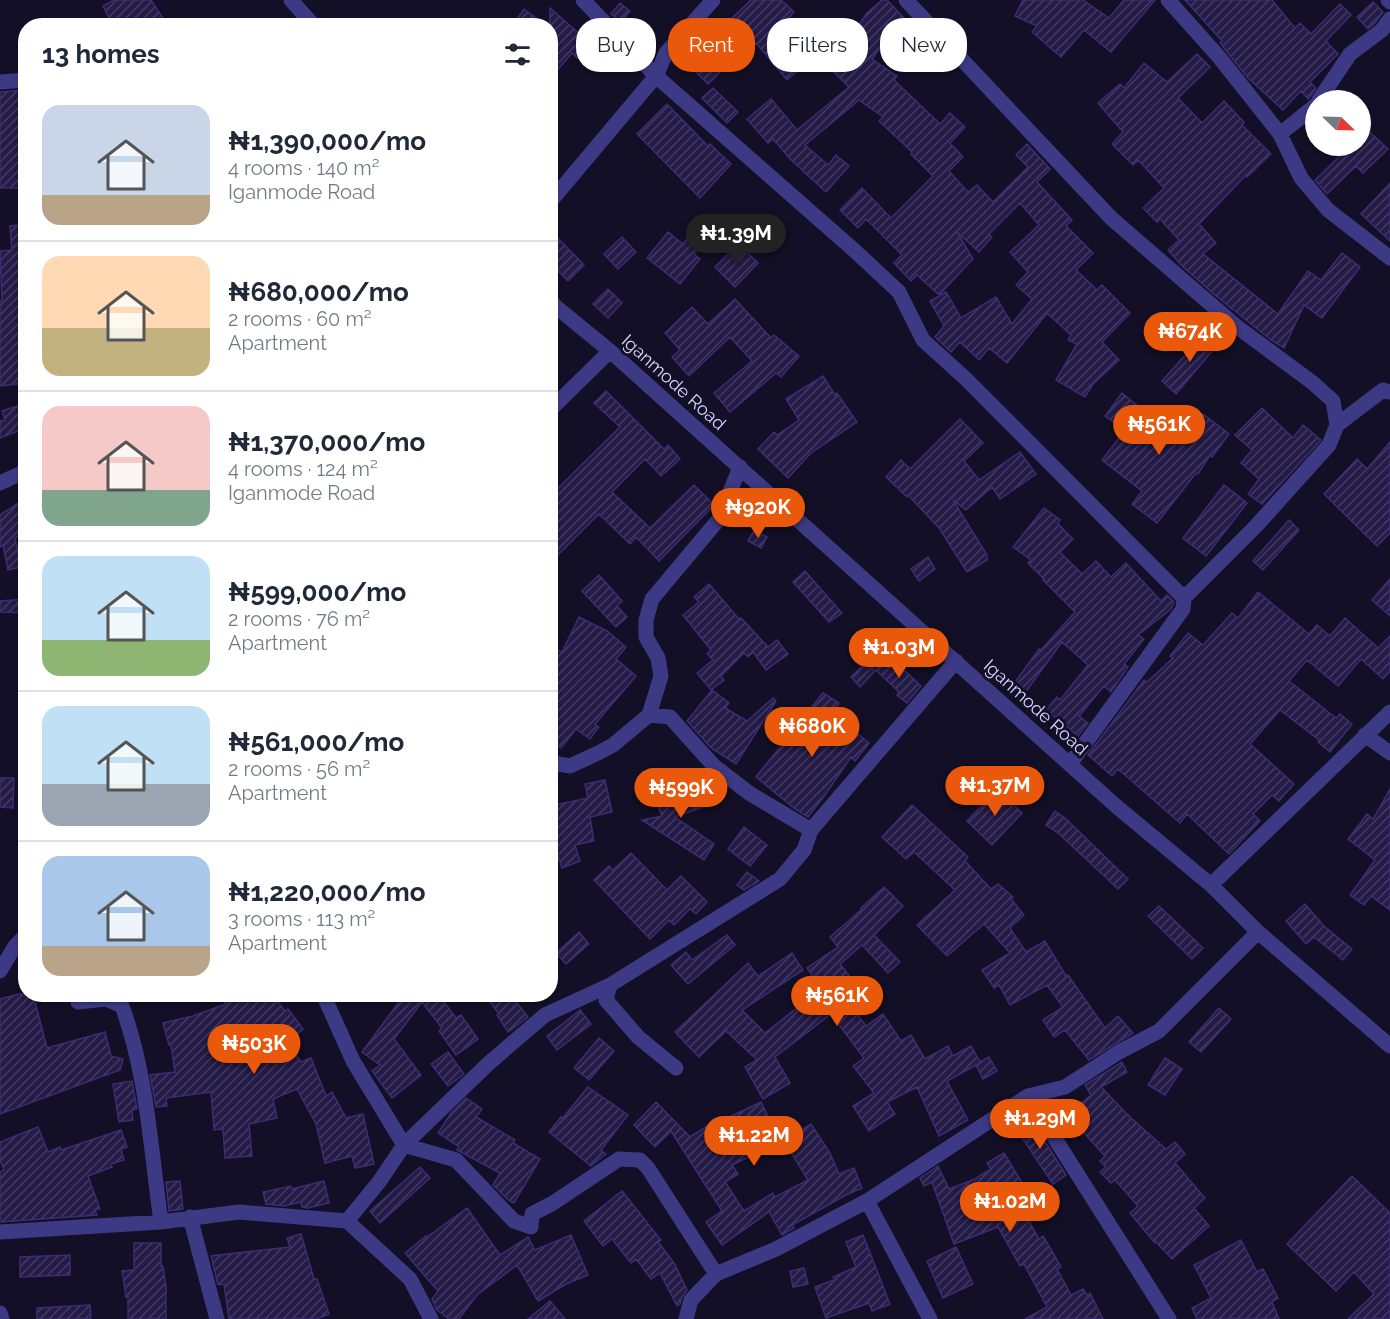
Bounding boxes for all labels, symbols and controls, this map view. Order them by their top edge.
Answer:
chip: Buy [576,18,656,72]
chip: Rent [668,18,755,72]
chip: Filters [767,18,868,72]
chip: New [880,18,967,72]
icon: filters [501,38,534,71]
text: 13 homes [42,39,160,69]
north arrow [1305,90,1371,156]
map controls [1305,90,1371,156]
text: ₦1,390,000/mo [228,126,426,156]
icon: home [90,129,162,201]
text: 4 rooms · 140 m² [228,156,380,180]
text: Iganmode Road [228,180,375,204]
pin: ₦1.39M [687,214,785,265]
text: ₦1.39M [700,221,772,245]
text: ₦680,000/mo [228,277,409,307]
icon: home [90,280,162,352]
text: 2 rooms · 60 m² [228,307,372,331]
pin: ₦674K [1148,312,1232,363]
text: ₦674K [1158,319,1222,343]
street label: Iganmode Road [618,330,730,434]
text: Apartment [228,331,327,355]
pin: ₦561K [1117,405,1201,456]
text: ₦561K [1127,412,1191,436]
text: ₦1,370,000/mo [228,427,425,457]
icon: home [90,430,162,502]
text: 4 rooms · 124 m² [228,457,378,481]
text: Iganmode Road [228,481,375,505]
pin: ₦920K [716,488,800,539]
text: ₦920K [725,495,791,519]
text: ₦599,000/mo [228,577,406,607]
icon: home [90,580,162,652]
text: 2 rooms · 76 m² [228,607,370,631]
pin: ₦1.03M [850,628,948,679]
text: Apartment [228,631,327,655]
text: ₦1.03M [863,635,935,659]
street label: Iganmode Road [980,655,1092,759]
pin: ₦680K [770,707,854,758]
text: ₦680K [778,714,846,738]
text: ₦561,000/mo [228,727,404,757]
icon: home [90,730,162,802]
text: 2 rooms · 56 m² [228,757,370,781]
pin: ₦1.37M [946,766,1044,817]
pin: ₦599K [639,768,723,819]
text: ₦1.37M [959,773,1031,797]
text: ₦599K [648,775,714,799]
text: Apartment [228,781,327,805]
text: ₦1,220,000/mo [228,877,425,907]
icon: home [90,880,162,952]
text: 3 rooms · 113 m² [228,907,375,931]
text: Apartment [228,931,327,955]
pin: ₦561K [795,976,879,1027]
text: ₦561K [805,983,869,1007]
pin: ₦503K [212,1024,296,1075]
text: ₦503K [221,1031,287,1055]
pin: ₦1.29M [991,1099,1089,1150]
text: ₦1.29M [1004,1106,1076,1130]
pin: ₦1.22M [705,1116,803,1167]
text: ₦1.22M [718,1123,790,1147]
pin: ₦1.02M [961,1182,1059,1233]
text: ₦1.02M [974,1189,1046,1213]

